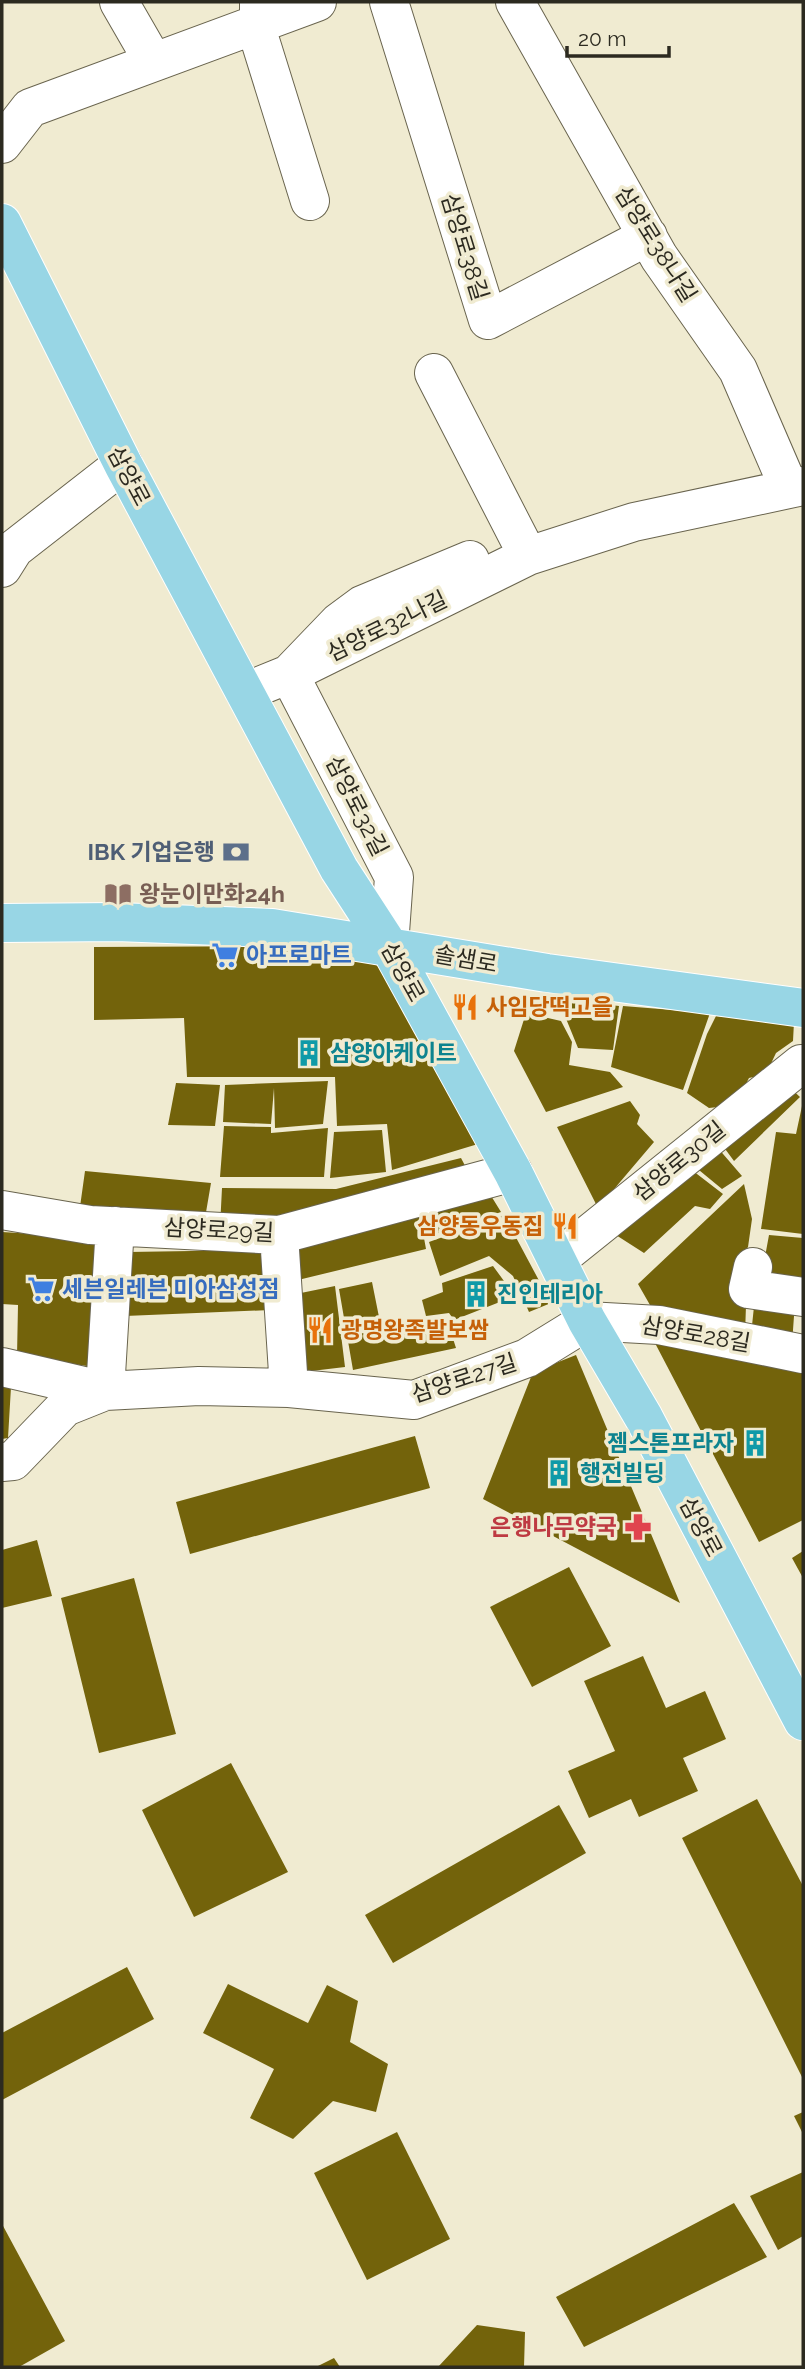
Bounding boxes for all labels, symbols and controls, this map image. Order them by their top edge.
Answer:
scale bar [567,14,668,58]
text: 20 m [578,26,626,51]
street label: 삼양로38나길 [610,181,703,307]
street label: 삼양로38길 [436,190,495,304]
street label: 삼양로 [103,441,156,510]
street label: 삼양로32나길 [322,585,451,666]
street label: 삼양로32길 [321,751,394,860]
bank icon: IBK 기업은행 [221,837,251,867]
place label: IBK 기업은행 [88,838,215,865]
library icon: 왕눈이만화24h [103,879,133,909]
place label: 왕눈이만화24h [139,880,285,907]
street label: 삼양로 [376,937,431,1006]
supermarket icon: 아프로마트 [210,940,240,970]
street label: 솔샘로 [432,940,500,977]
place label: 아프로마트 [246,941,352,968]
restaurant icon: 사임당떡고을 [450,992,480,1022]
place label: 사임당떡고을 [486,993,613,1020]
building icon: 삼양아케이트 [294,1038,324,1068]
place label: 삼양아케이트 [330,1039,457,1066]
street label: 삼양로30길 [627,1115,730,1206]
restaurant icon: 삼양동우동집 [550,1211,580,1241]
place label: 삼양동우동집 [417,1212,544,1239]
street label: 삼양로29길 [163,1213,275,1246]
supermarket icon: 세븐일레븐 미아삼성점 [26,1274,56,1304]
place label: 세븐일레븐 미아삼성점 [62,1275,279,1302]
building icon: 진인테리아 [461,1279,491,1309]
place label: 진인테리아 [497,1280,603,1307]
street label: 삼양로28길 [639,1311,753,1356]
restaurant icon: 광명왕족발보쌈 [305,1315,335,1345]
place label: 광명왕족발보쌈 [341,1316,489,1343]
street label: 삼양로27길 [408,1348,520,1407]
building icon: 젬스톤프라자 [740,1428,770,1458]
place label: 젬스톤프라자 [607,1429,734,1456]
building icon: 행전빌딩 [544,1458,574,1488]
place label: 행전빌딩 [580,1459,665,1486]
street label: 삼양로 [675,1492,728,1561]
pharmacy icon: 은행나무약국 [623,1512,653,1542]
place label: 은행나무약국 [490,1513,617,1540]

